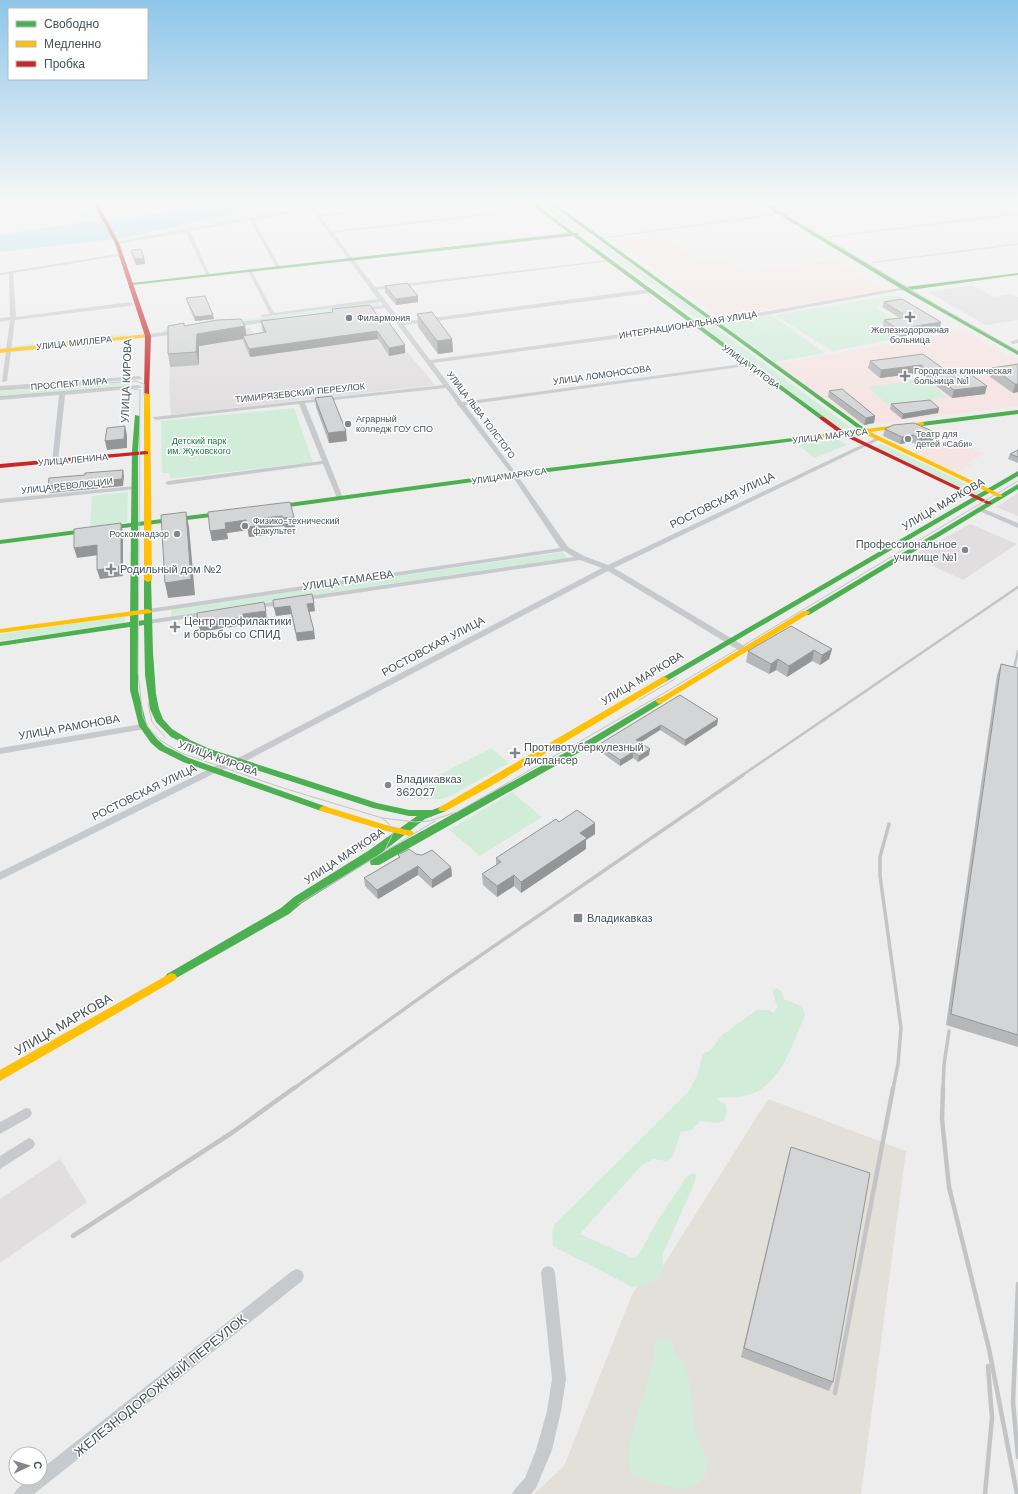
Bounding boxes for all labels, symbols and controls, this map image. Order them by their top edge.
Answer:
legend [8,8,148,80]
text: Свободно [44,16,99,32]
text: Медленно [44,36,101,52]
text: Пробка [44,56,85,72]
street label: ИНТЕРНАЦИОНАЛЬНАЯ УЛИЦА [618,308,758,342]
marker: Железнодорожная больница [904,311,916,323]
place label: Филармония [357,312,410,324]
marker: Филармония [344,313,354,323]
place label: Железнодорожная больница [871,324,949,346]
street label: УЛИЦА МИЛЛЕРА [36,333,112,353]
street label: УЛИЦА КИРОВА [118,338,134,423]
street label: УЛИЦА ТИТОВА [720,342,782,392]
street label: УЛИЦА ЛОМОНОСОВА [552,362,652,388]
place label: Городская клиническая больница №1 [914,365,1012,387]
street label: УЛИЦА ЛЬВА ТОЛСТОГО [444,369,518,461]
marker: Городская клиническая больница №1 [899,370,911,382]
street label: ПРОСПЕКТ МИРА [30,375,108,393]
street label: ТИМИРЯЗЕВСКИЙ ПЕРЕУЛОК [234,380,366,406]
place label: Аграрный колледж ГОУ СПО [356,413,433,435]
marker: Аграрный колледж ГОУ СПО [343,419,353,429]
street label: УЛИЦА МАРКУСА [792,425,868,447]
place label: Театр для детей «Саби» [916,428,972,450]
marker: Театр для детей «Саби» [903,434,913,444]
park label: Детский парк им. Жуковского [167,435,231,457]
street label: УЛИЦА ЛЕНИНА [37,451,109,469]
street label: УЛИЦА МАРКУСА [471,465,547,487]
street label: РОСТОВСКАЯ УЛИЦА [667,468,777,531]
street label: УЛИЦА МАРКОВА [899,474,987,533]
street label: УЛИЦА РЕВОЛЮЦИИ [21,475,113,497]
place label: Физико-технический факультет [253,515,339,537]
marker: Физико-технический факультет [240,521,250,531]
place label: Роскомнадзор [109,528,169,540]
marker: Роскомнадзор [172,529,182,539]
place label: Профессиональное училище №1 [856,537,957,564]
marker: Профессиональное училище №1 [960,545,970,555]
place label: Родильный дом №2 [120,562,222,576]
marker: Родильный дом №2 [105,563,117,575]
street label: УЛИЦА ТАМАЕВА [301,567,395,593]
street label: РОСТОВСКАЯ УЛИЦА [379,613,488,679]
place label: Центр профилактики и борьбы со СПИД [184,614,291,641]
marker: Центр профилактики и борьбы со СПИД [169,621,181,633]
street label: УЛИЦА МАРКОВА [598,648,686,708]
street label: УЛИЦА РАМОНОВА [17,711,121,743]
street label: УЛИЦА КИРОВА [176,737,261,779]
place label: Противотуберкулезный диспансер [524,740,644,767]
marker: Противотуберкулезный диспансер [509,747,521,759]
street label: РОСТОВСКАЯ УЛИЦА [89,760,199,823]
place label: Владикавказ 362027 [396,772,462,799]
marker: Владикавказ 362027 [383,780,393,790]
street label: УЛИЦА МАРКОВА [301,824,387,887]
place label: Владикавказ [587,911,653,925]
marker: Владикавказ [572,912,584,924]
street label: УЛИЦА МАРКОВА [11,989,115,1059]
street label: ЖЕЛЕЗНОДОРОЖНЫЙ ПЕРЕУЛОК [71,1310,250,1460]
north arrow [8,1446,48,1486]
text: С [31,1461,45,1470]

